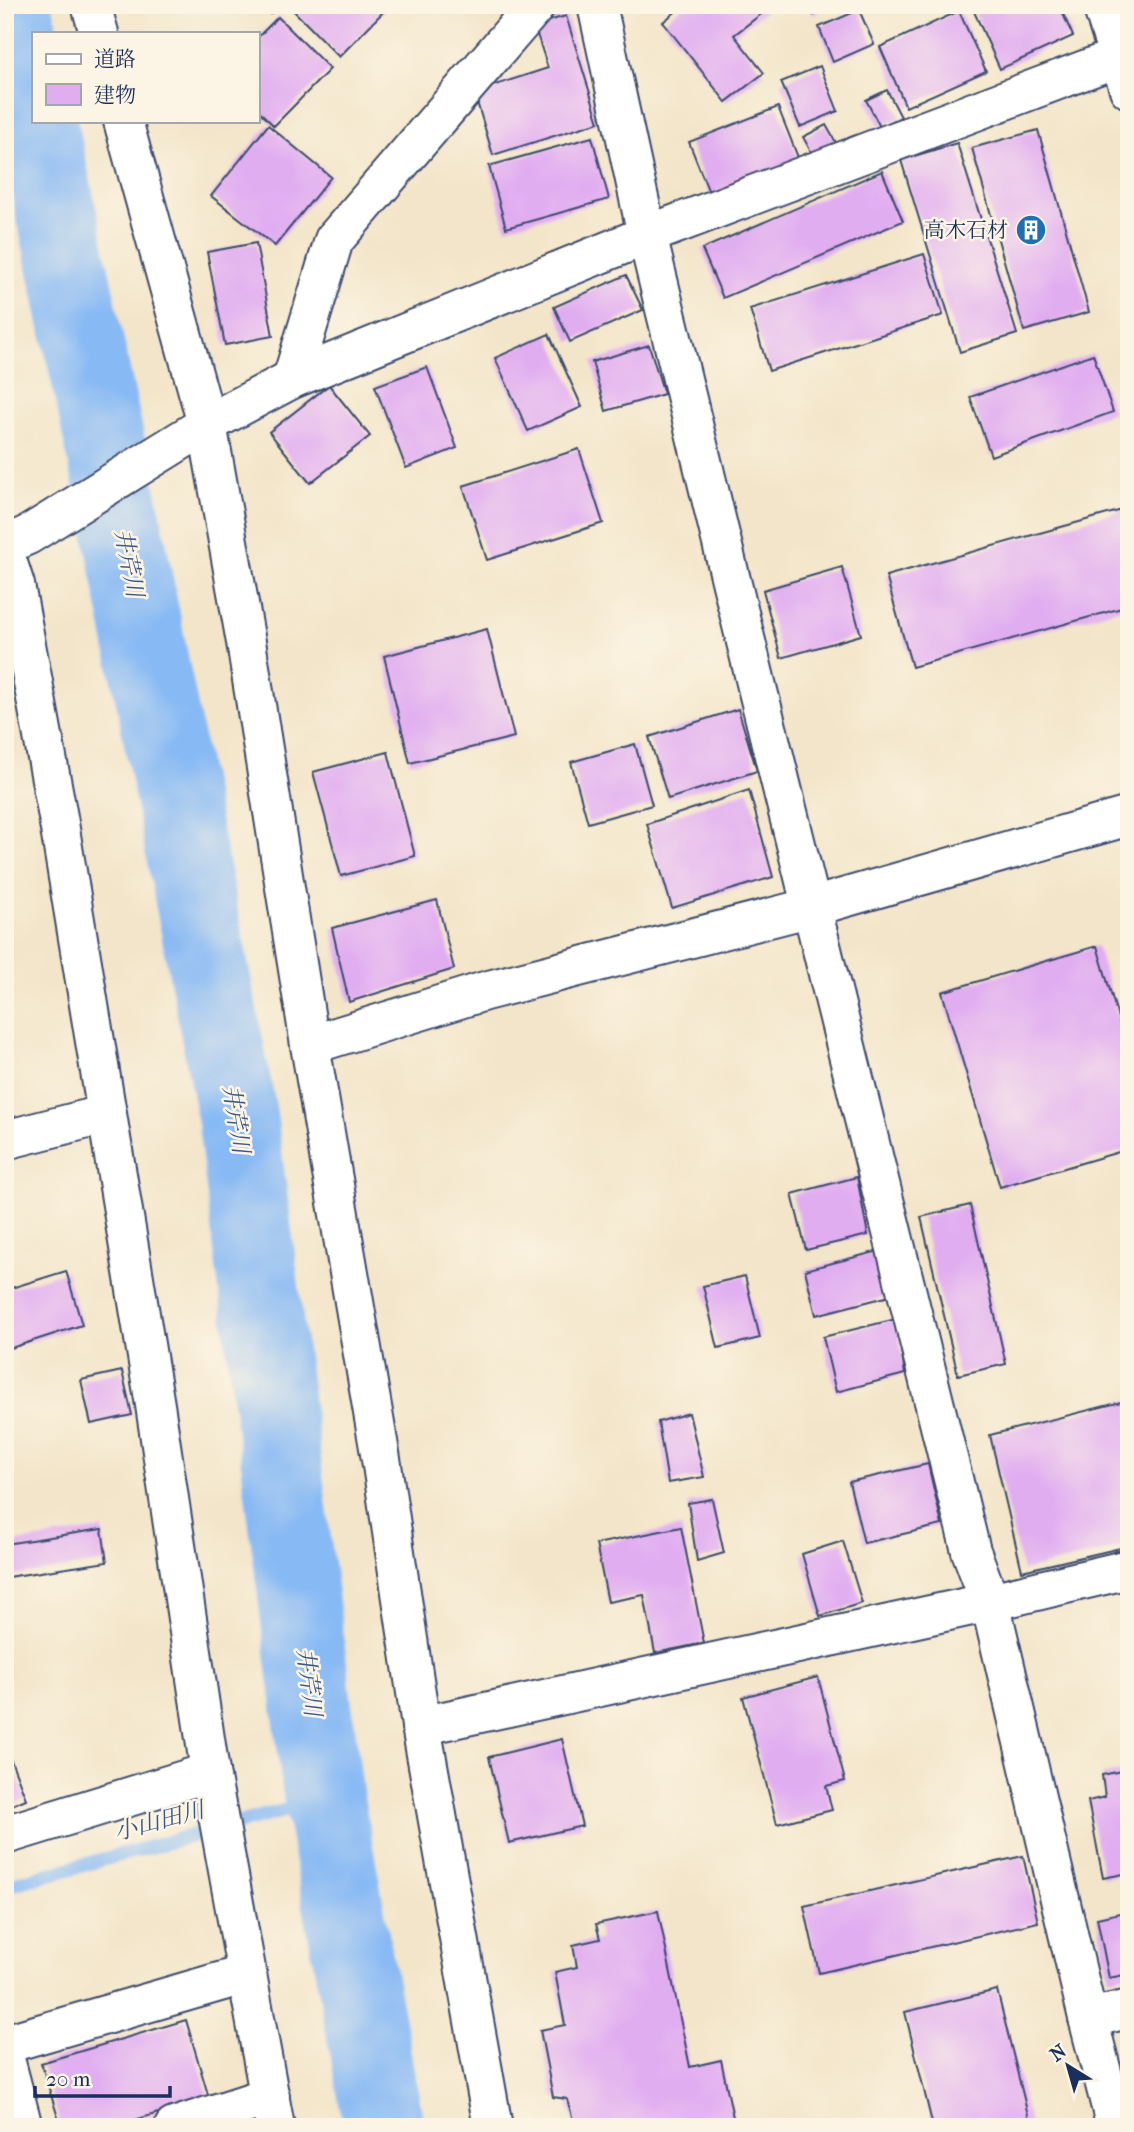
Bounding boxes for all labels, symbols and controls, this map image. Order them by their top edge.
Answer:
legend [32,32,259,122]
text: 道路 [94,47,136,71]
text: 建物 [94,83,136,107]
building icon: 高木石材 [1014,213,1048,247]
place label: 高木石材 [924,218,1008,242]
water label: 井芹川 [109,527,149,602]
water label: 井芹川 [217,1083,255,1158]
water label: 井芹川 [291,1646,327,1721]
water label: 小山田川 [111,1795,210,1846]
north arrow [1032,2030,1102,2100]
text: N [1046,2040,1071,2066]
scale bar [35,2055,170,2099]
text: 20 m [46,2067,91,2091]

